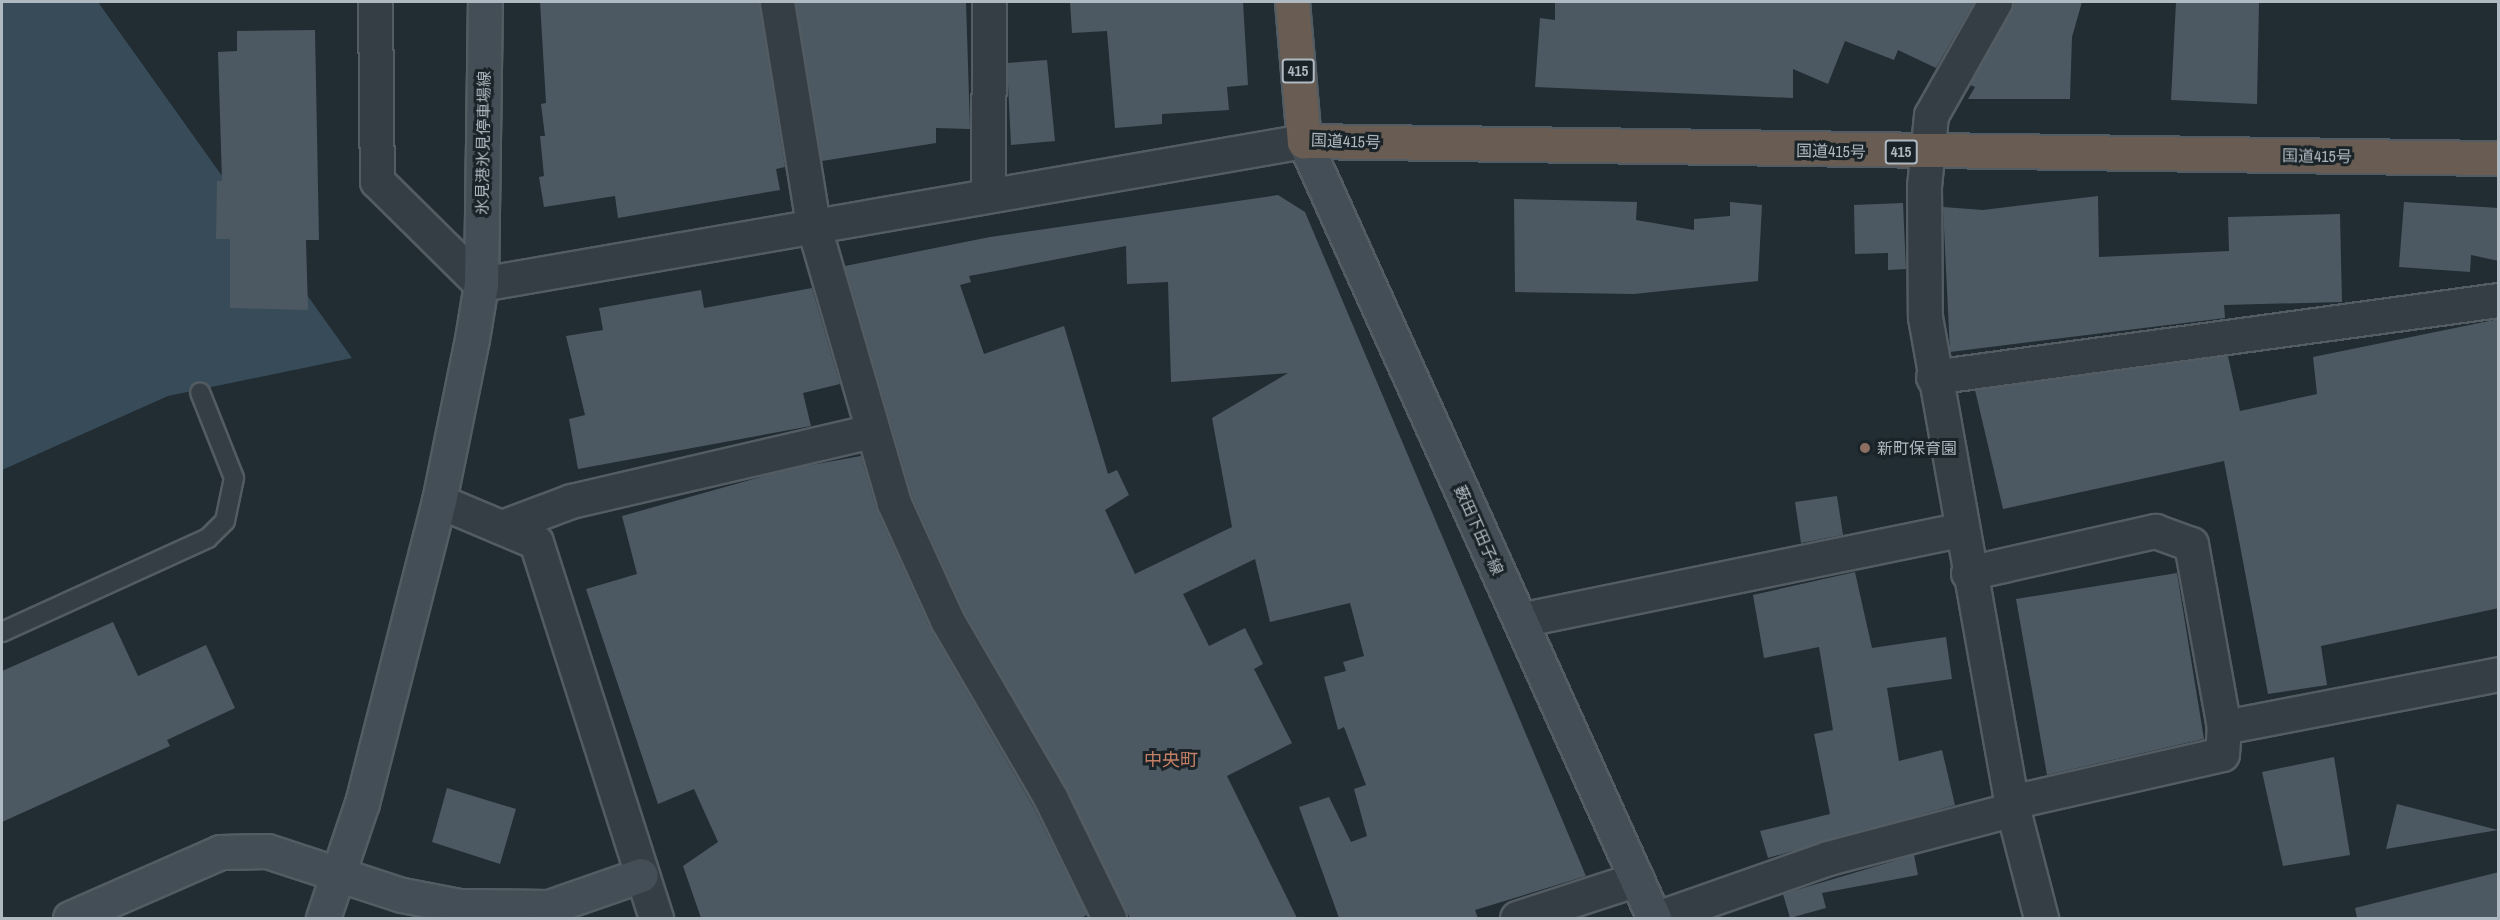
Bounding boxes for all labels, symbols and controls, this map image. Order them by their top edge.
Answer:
road number: 415 [1282,59,1314,83]
street label: 氷見港氷見停車場線 [472,71,494,215]
street label: 国道415号 [1311,130,1381,152]
road number: 415 [1884,140,1918,164]
street label: 国道415号 [1796,141,1866,161]
street label: 国道415号 [2282,146,2352,166]
place label: 新町保育園 [1877,438,1957,458]
marker: 新町保育園 [1858,441,1872,455]
street label: 薮田下田子線 [1451,482,1507,578]
district label: 中央町 [1144,749,1198,771]

